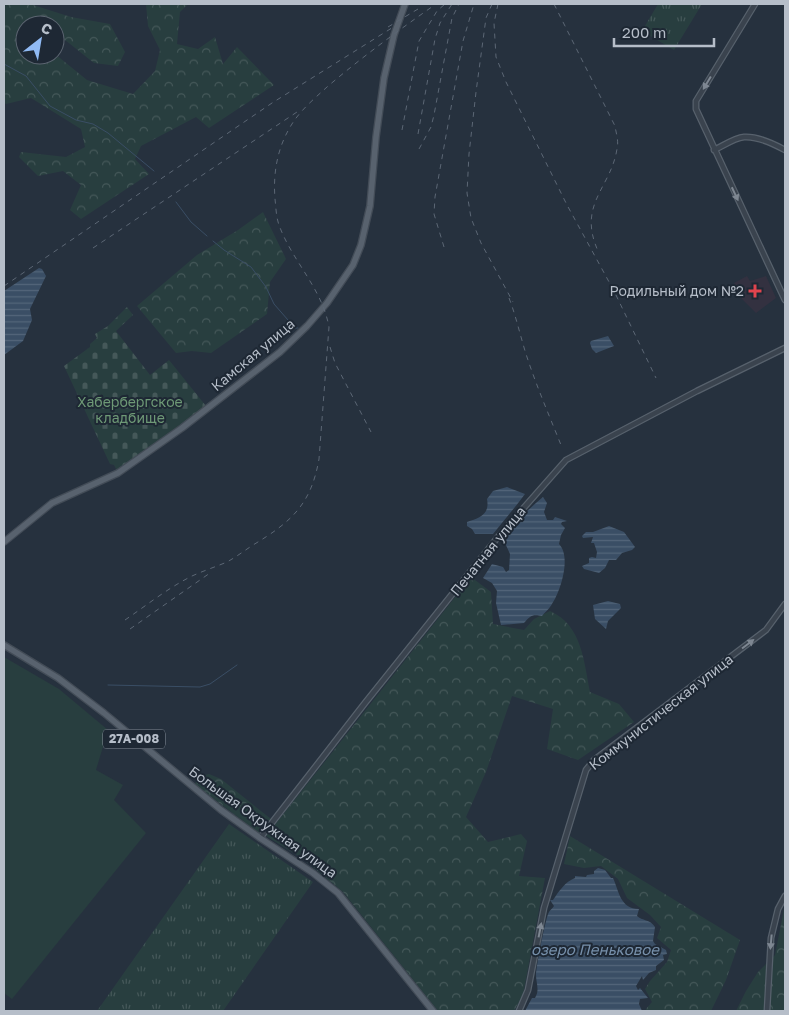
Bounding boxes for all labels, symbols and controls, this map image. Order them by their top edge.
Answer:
north arrow [15,15,65,65]
scale bar [614,15,714,47]
text: С [38,19,56,38]
text: 200 m [622,23,666,41]
one-way arrow [702,77,712,90]
one-way arrow [732,187,740,201]
place label: Родильный дом №2 [609,282,744,299]
marker: Родильный дом №2 [748,284,762,298]
street label: Камская улица [208,315,298,394]
park label: Хабербергское кладбище [77,393,183,426]
street label: Печатная улица [446,503,529,599]
one-way arrow [741,639,755,649]
street label: Коммунистическая улица [585,650,736,773]
road number: 27А-008 [103,730,165,749]
street label: Большая Окружная улица [186,762,341,881]
one-way arrow [536,923,544,938]
one-way arrow [767,934,775,950]
water label: озеро Пеньковое [531,940,660,958]

